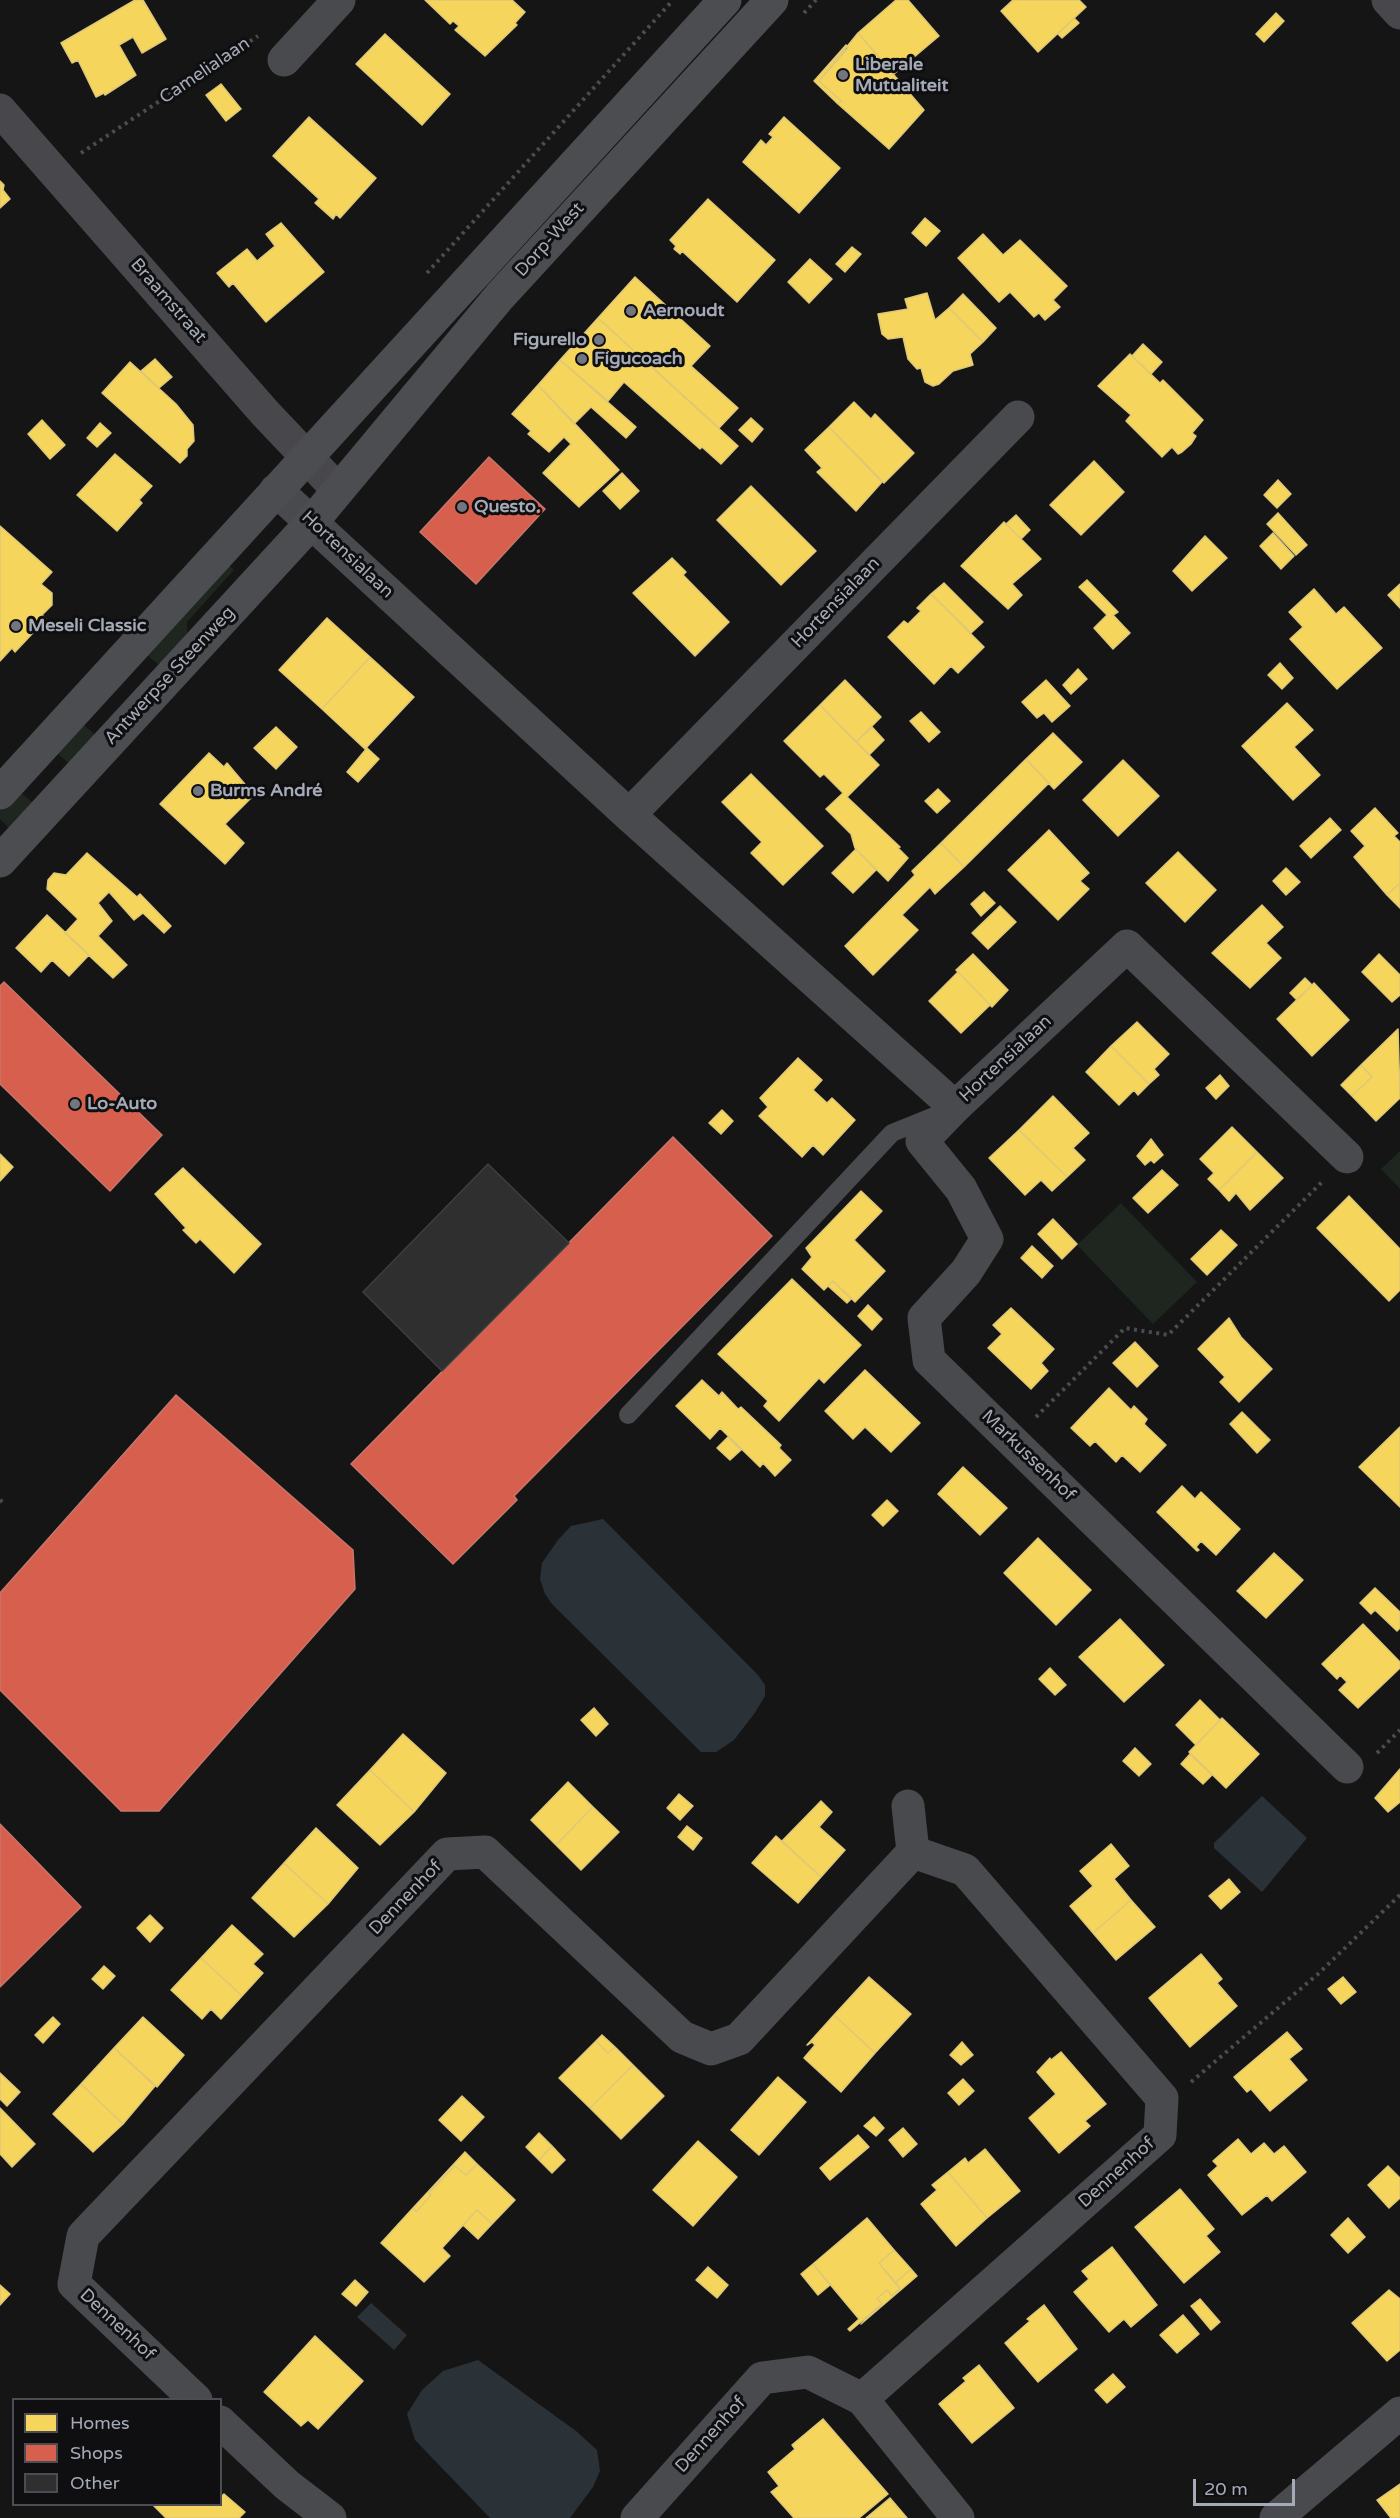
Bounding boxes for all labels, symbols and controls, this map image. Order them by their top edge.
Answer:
street label: Camelialaan [156,33,254,109]
place label: Liberale Mutualiteit [855,54,948,97]
marker: Liberale Mutualiteit [836,68,850,82]
street label: Dorp-West [511,198,589,282]
street label: Braamstraat [125,254,211,348]
place label: Aernoudt [643,300,724,322]
marker: Aernoudt [624,304,638,318]
place label: Figurello [513,329,587,351]
marker: Figurello [592,333,606,347]
place label: Figucoach [594,348,683,370]
marker: Figucoach [575,352,589,366]
place label: Questo. [474,496,540,518]
marker: Questo. [455,500,469,514]
street label: Hortensialaan [296,507,398,603]
street label: Hortensialaan [787,553,885,653]
street label: Antwerpse Steenweg [100,602,240,750]
place label: Meseli Classic [28,615,146,637]
marker: Meseli Classic [9,619,23,633]
place label: Burms André [210,780,322,802]
marker: Burms André [191,784,205,798]
street label: Hortensialaan [955,1011,1057,1107]
place label: Lo-Auto [87,1093,157,1115]
marker: Lo-Auto [68,1097,82,1111]
street label: Markussenhof [977,1406,1079,1506]
street label: Dennenhof [365,1856,447,1940]
street label: Dennenhof [1074,2133,1160,2213]
street label: Dennenhof [75,2285,159,2365]
street label: Dennenhof [671,2392,751,2478]
legend [12,2398,222,2506]
text: Homes [70,2412,130,2434]
text: Shops [70,2442,123,2464]
scale bar [1196,2467,1298,2505]
text: Other [70,2472,120,2494]
text: 20 m [1204,2478,1248,2500]

